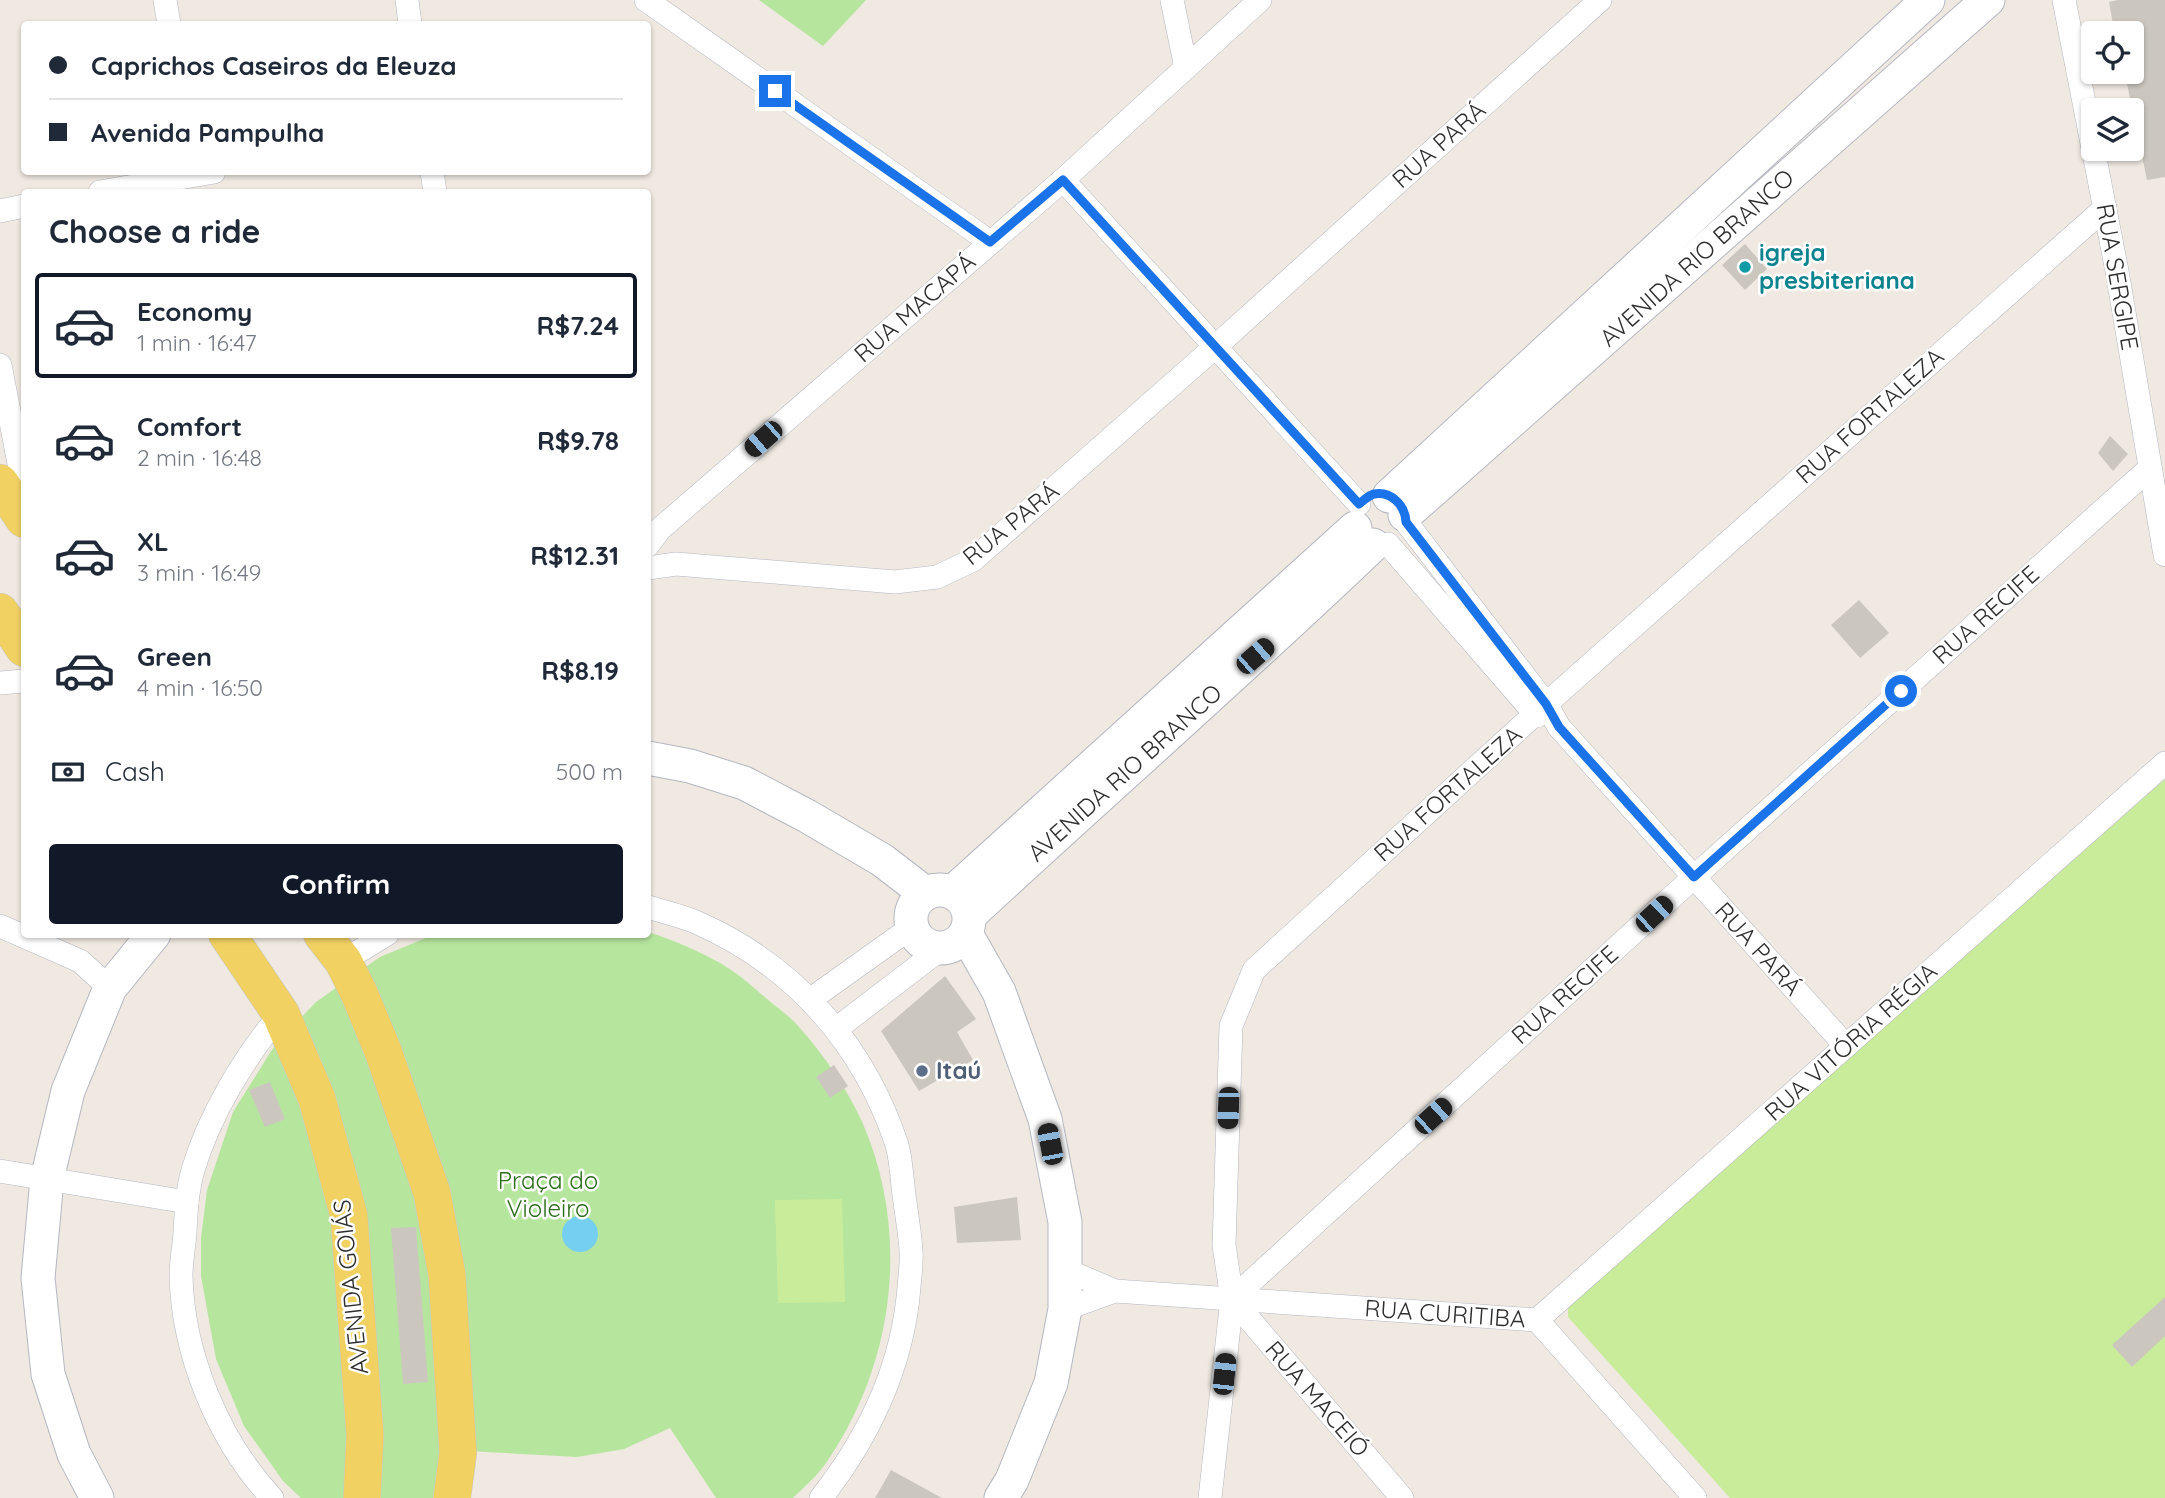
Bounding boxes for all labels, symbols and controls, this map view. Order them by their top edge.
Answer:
map controls [2081,21,2144,161]
button: locate [2081,21,2144,84]
text: Caprichos Caseiros da Eleuza [91,49,457,82]
route end [759,75,791,107]
street label: RUA PARÁ [1385,94,1491,194]
button: layers [2081,98,2144,161]
text: Avenida Pampulha [91,116,324,149]
street label: AVENIDA RIO BRANCO [1593,162,1800,353]
street label: RUA SERGIPE [2090,201,2146,353]
text: Choose a ride [49,211,261,251]
place label: igreja presbiteriana [1759,237,1915,295]
street label: RUA MACAPÁ [847,246,981,368]
marker: igreja presbiteriana [1737,259,1753,275]
icon: car [53,294,116,357]
text: Economy [137,295,252,328]
text: R$7.24 [537,309,619,342]
text: 1 min · 16:47 [137,328,256,357]
street label: RUA FORTALEZA [1789,341,1949,490]
icon: car [53,409,116,472]
text: Comfort [137,410,242,443]
car [741,417,786,461]
text: R$9.78 [537,424,619,457]
text: 2 min · 16:48 [137,443,262,472]
street label: RUA PARÁ [956,475,1065,571]
icon: car [53,524,116,587]
text: XL [137,525,169,558]
text: R$12.31 [530,539,619,572]
text: 3 min · 16:49 [137,558,261,587]
street label: RUA RECIFE [1926,558,2045,670]
car [1233,634,1278,678]
icon: car [53,639,116,702]
text: Green [137,640,212,673]
text: R$8.19 [541,654,619,687]
text: 4 min · 16:50 [137,673,263,702]
route start [1885,675,1917,707]
street label: AVENIDA RIO BRANCO [1021,677,1228,868]
street label: RUA FORTALEZA [1367,719,1527,868]
icon: cash [49,753,87,791]
text: Cash [105,755,165,788]
text: 500 m [556,757,623,786]
button: Confirm [49,844,623,924]
car [1632,892,1677,936]
street label: RUA PARÁ [1709,895,1809,1001]
street label: RUA RECIFE [1505,938,1624,1050]
street label: RUA VITÓRIA RÉGIA [1758,956,1943,1127]
place label: Itaú [936,1055,981,1085]
marker: Itaú [914,1063,930,1079]
car [1217,1087,1240,1129]
car [1411,1094,1456,1138]
car [1036,1121,1065,1167]
park label: Praça do Violeiro [498,1165,598,1223]
street label: AVENIDA GOIÁS [326,1198,374,1376]
street label: RUA CURITIBA [1364,1292,1527,1334]
street label: RUA MACEIÓ [1259,1334,1376,1462]
car [1212,1352,1237,1396]

